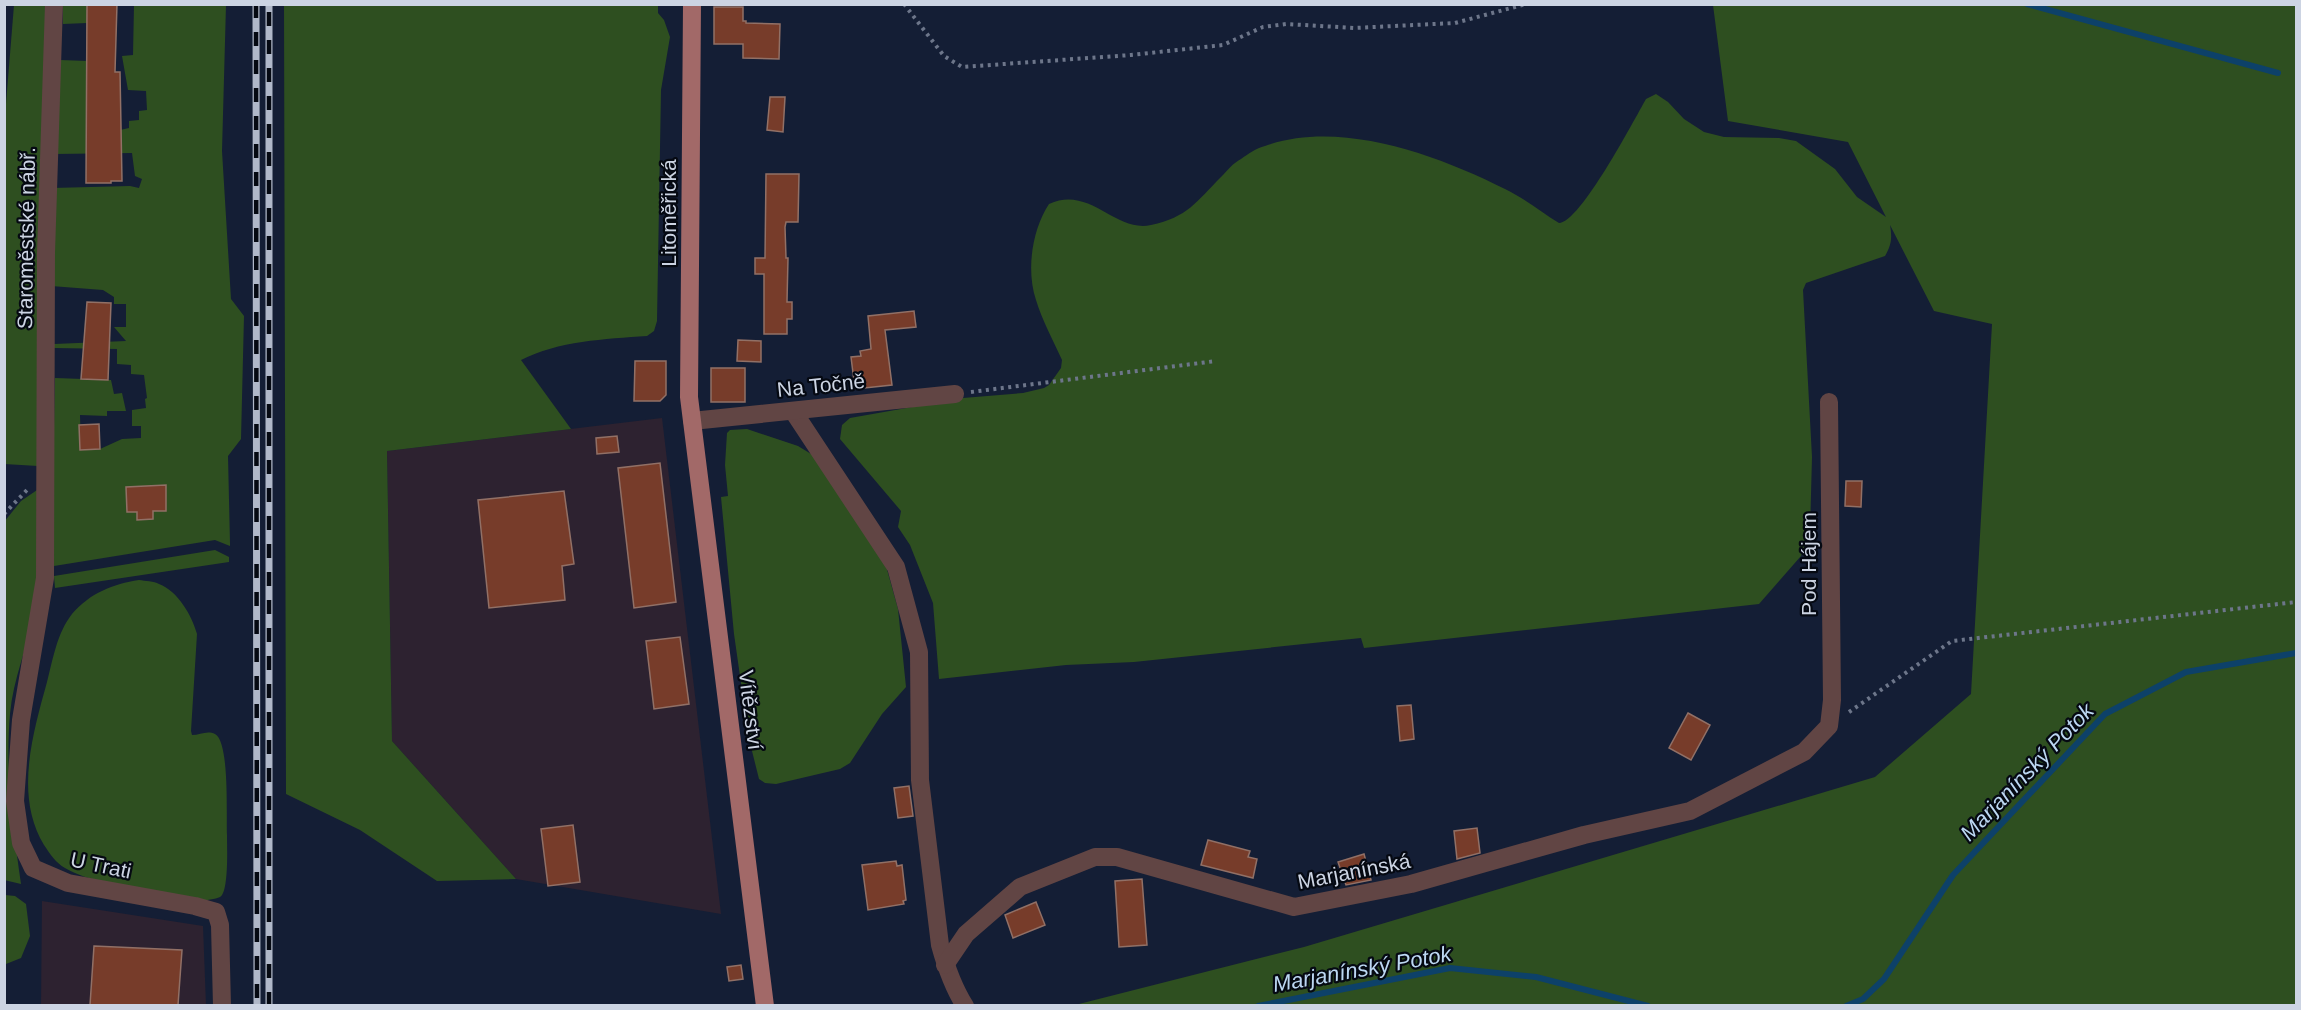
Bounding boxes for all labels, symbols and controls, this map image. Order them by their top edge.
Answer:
street label: Staroměstské nábř. [13,147,39,329]
street label: Litoměřická [657,159,680,267]
street label: Na Točně [776,369,866,401]
street label: Pod Hájem [1797,512,1820,616]
street label: Vítězství [735,669,767,752]
water label: Marjanínský Potok [1955,698,2100,846]
street label: U Trati [68,847,134,883]
street label: Marjanínská [1296,849,1413,893]
water label: Marjanínský Potok [1271,941,1454,997]

